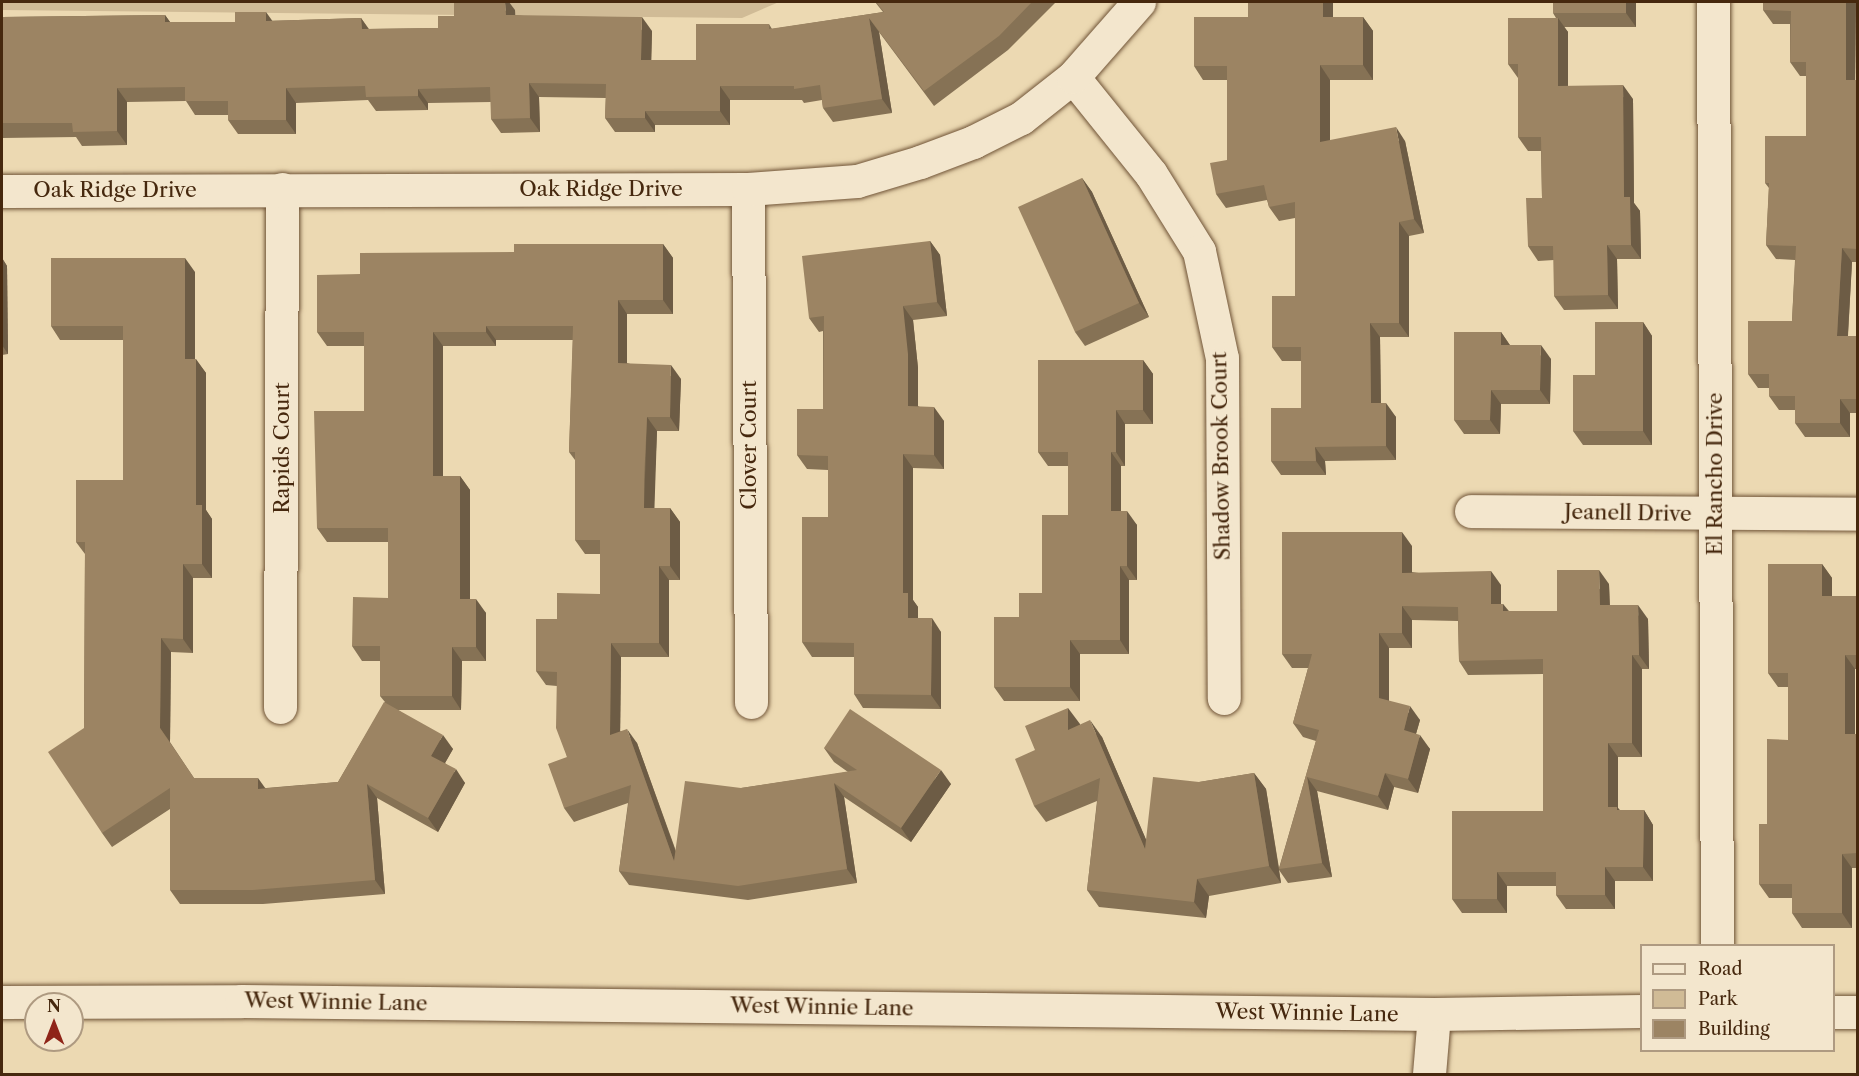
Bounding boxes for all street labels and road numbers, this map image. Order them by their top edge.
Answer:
street label: Oak Ridge Drive [519,176,683,202]
street label: Oak Ridge Drive [33,177,197,203]
street label: Shadow Brook Court [1207,351,1235,561]
street label: Clover Court [736,380,762,510]
street label: Rapids Court [269,382,295,514]
street label: El Rancho Drive [1702,392,1728,556]
street label: Jeanell Drive [1564,499,1692,527]
street label: West Winnie Lane [244,988,428,1016]
street label: West Winnie Lane [730,993,914,1021]
street label: West Winnie Lane [1215,999,1399,1027]

